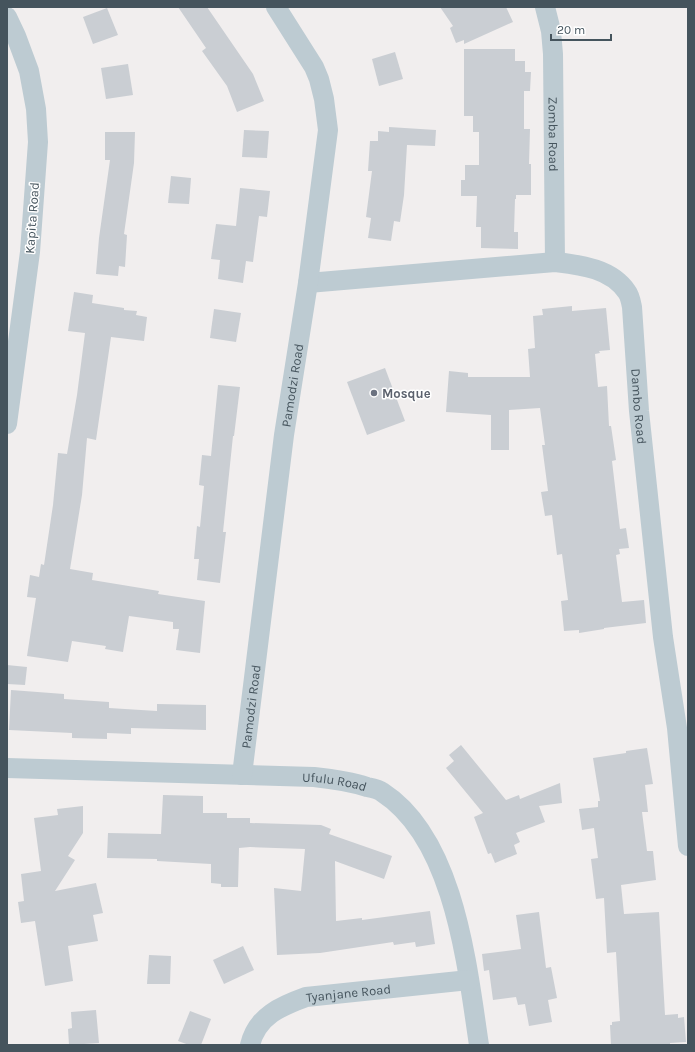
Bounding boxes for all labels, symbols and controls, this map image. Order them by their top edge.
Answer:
scale bar [551,16,611,42]
text: 20 m [557,23,585,37]
street label: Zomba Road [546,97,562,172]
street label: Kapita Road [22,182,42,254]
street label: Pamodzi Road [278,342,306,428]
street label: Dambo Road [629,368,650,445]
place label: Mosque [382,386,431,402]
marker: Mosque [369,388,379,398]
street label: Pamodzi Road [238,664,263,749]
street label: Ufulu Road [302,769,369,794]
street label: Tyanjane Road [305,981,392,1004]

